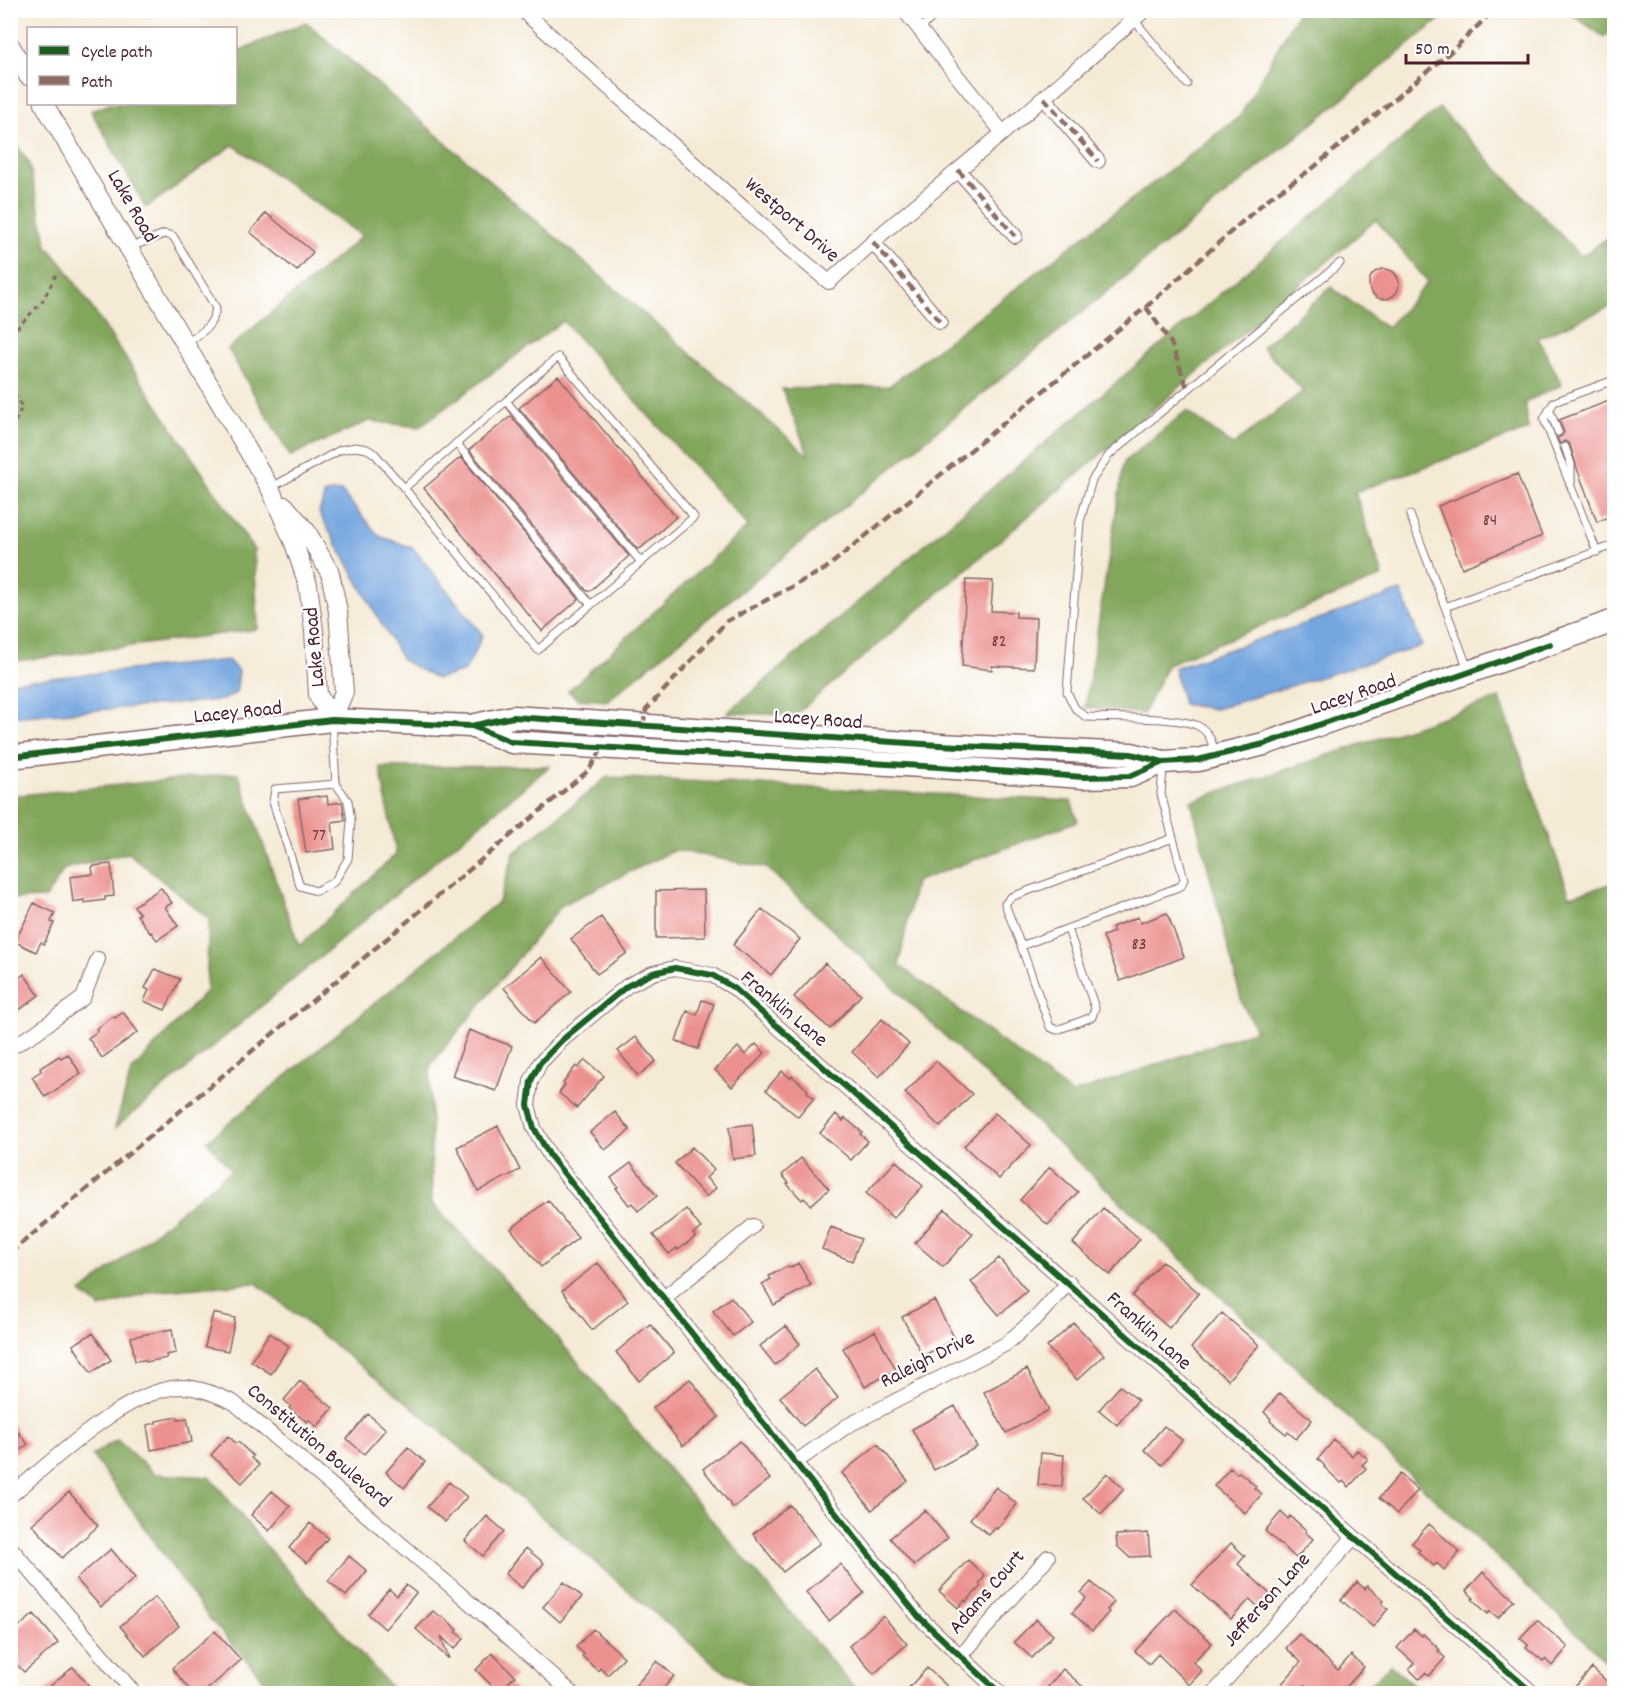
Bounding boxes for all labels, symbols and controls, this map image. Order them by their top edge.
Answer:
legend [27,27,237,105]
scale bar [1406,27,1528,65]
text: 50 m [1415,38,1450,63]
text: Cycle path [81,41,152,66]
text: Path [81,71,113,96]
street label: Lake Road [98,165,164,249]
street label: Westport Drive [737,171,845,271]
house number: 84 [1483,509,1497,534]
street label: Lake Road [298,606,334,688]
house number: 82 [991,630,1007,655]
street label: Lacey Road [1307,667,1401,725]
street label: Lacey Road [192,694,284,734]
street label: Lacey Road [773,703,863,739]
house number: 77 [312,824,326,849]
house number: 83 [1131,933,1147,958]
street label: Franklin Lane [733,964,833,1056]
street label: Franklin Lane [1099,1285,1197,1379]
street label: Raleigh Drive [876,1324,980,1398]
street label: Constitution Boulevard [239,1377,397,1517]
street label: Adams Court [943,1544,1033,1642]
street label: Jefferson Lane [1217,1547,1319,1655]

